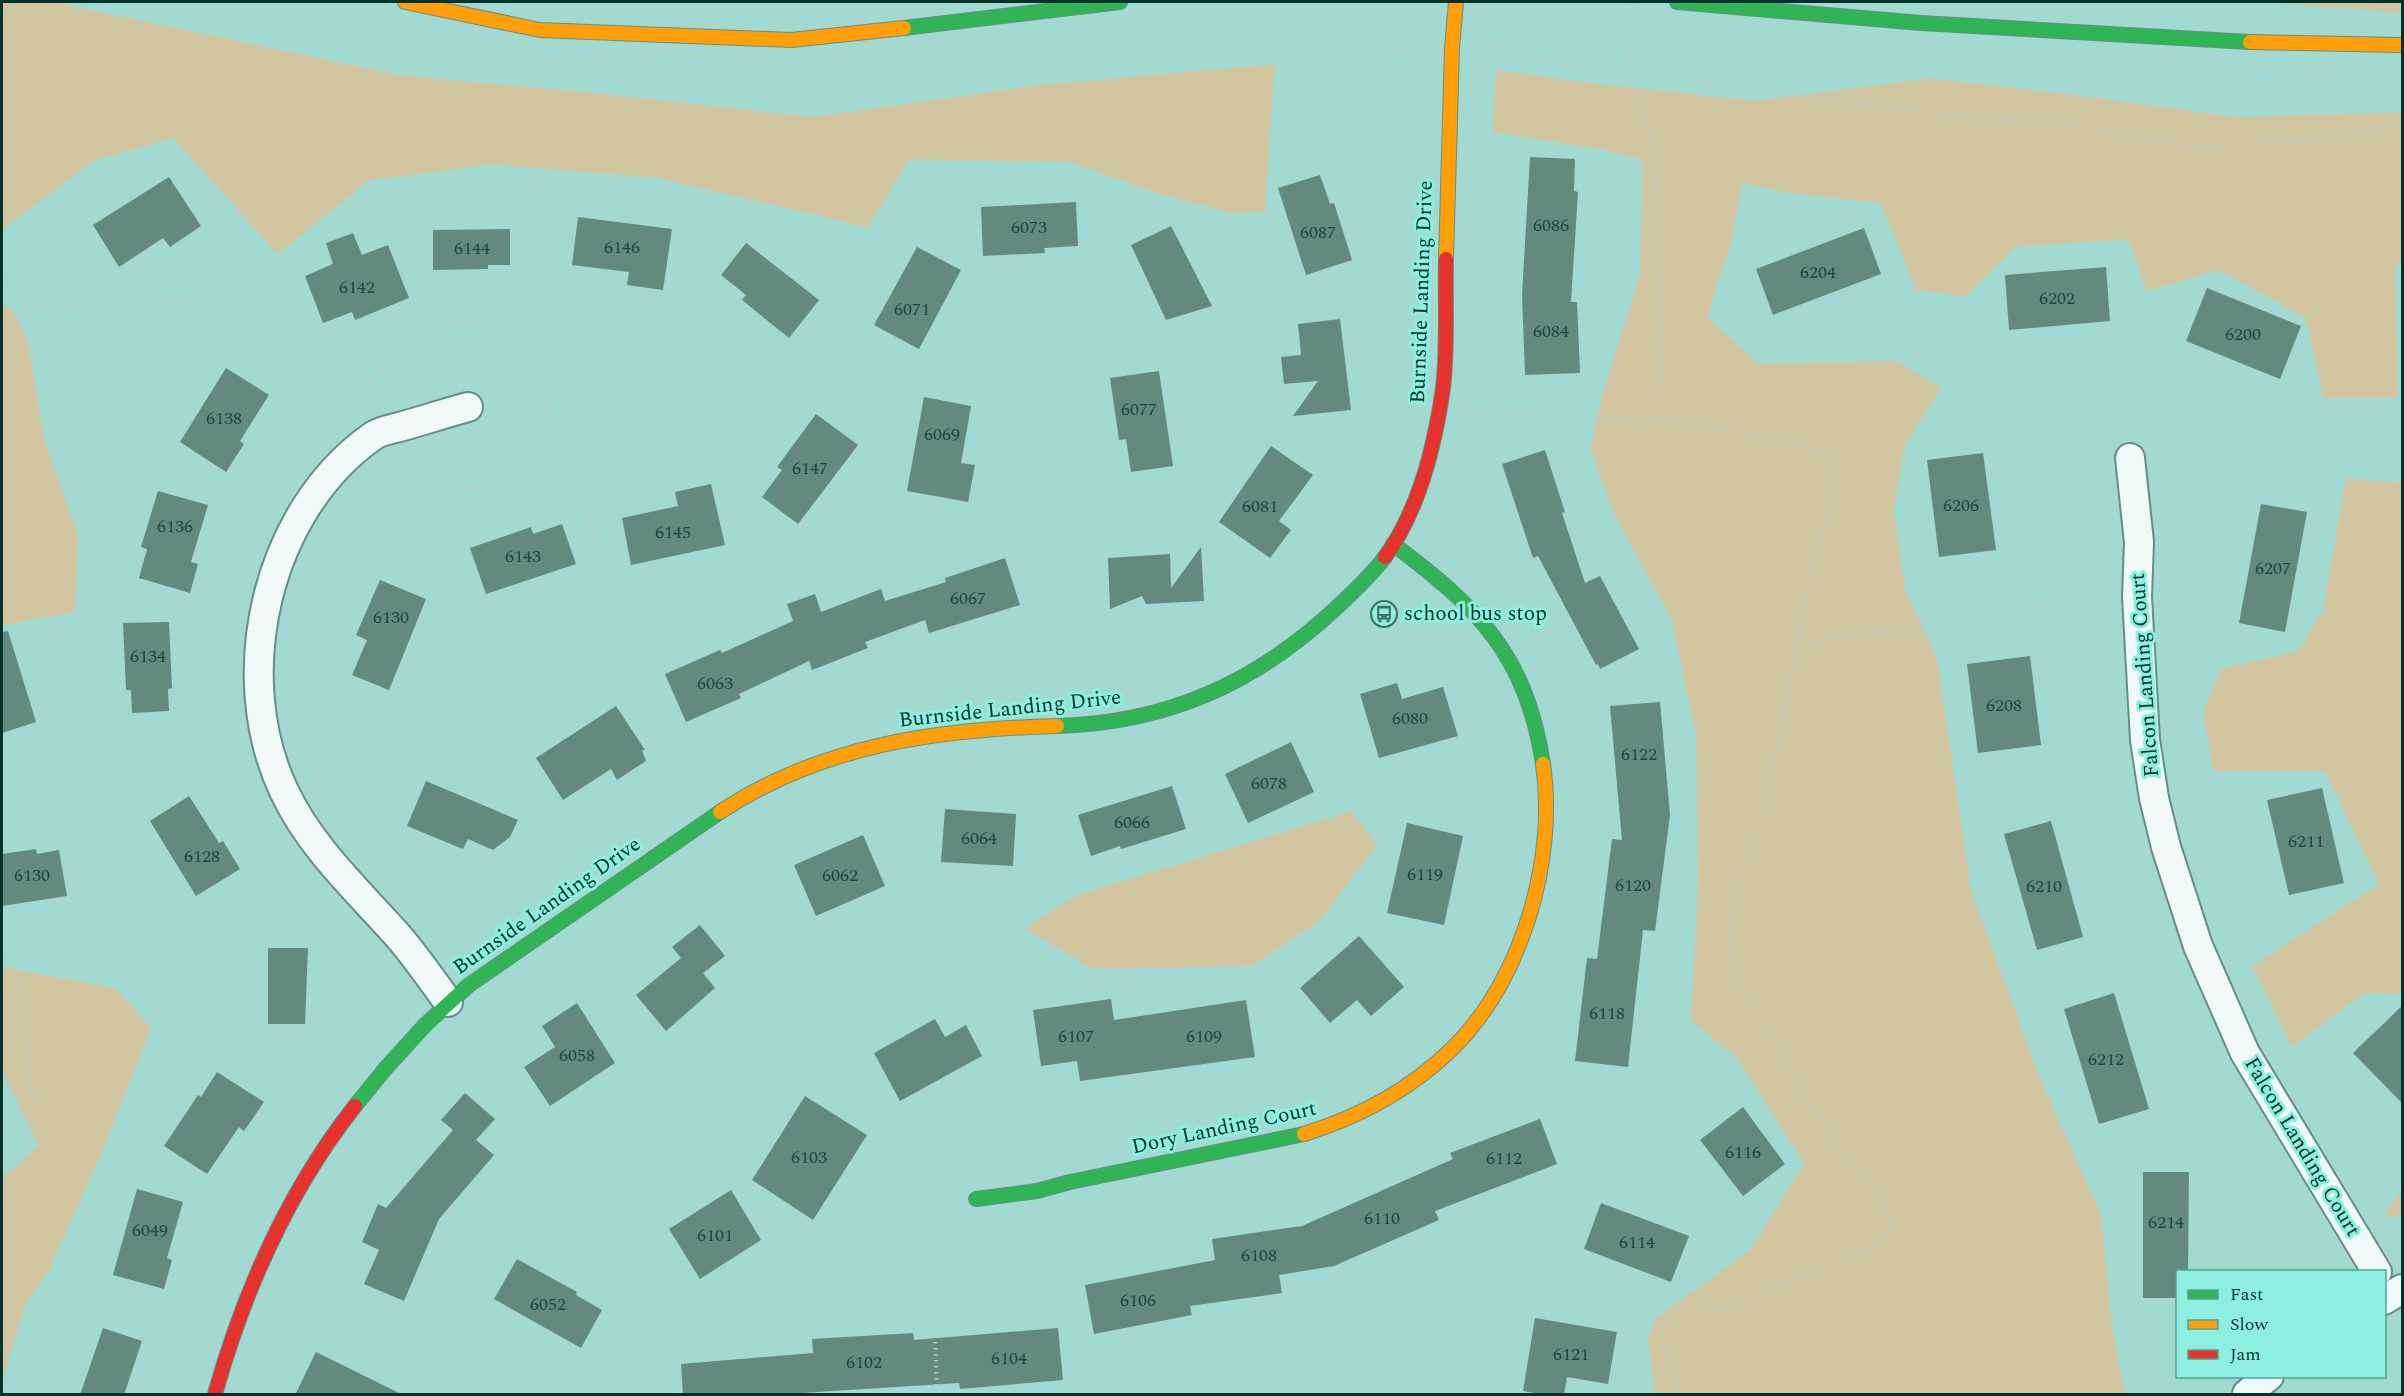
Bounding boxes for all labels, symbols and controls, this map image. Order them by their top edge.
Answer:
street label: Burnside Landing Drive [1402,180,1442,404]
house number: 6086 [1533,212,1569,239]
house number: 6073 [1011,214,1047,241]
house number: 6087 [1300,219,1336,246]
house number: 6146 [604,234,640,261]
house number: 6144 [454,235,490,262]
house number: 6204 [1800,259,1836,286]
house number: 6142 [339,274,375,301]
house number: 6202 [2039,285,2075,312]
house number: 6071 [894,296,930,323]
house number: 6084 [1533,318,1569,345]
house number: 6200 [2225,321,2261,348]
house number: 6077 [1121,396,1157,423]
house number: 6138 [206,405,242,432]
house number: 6069 [924,421,960,448]
house number: 6147 [792,455,828,482]
house number: 6206 [1943,492,1979,519]
house number: 6081 [1242,493,1278,520]
house number: 6136 [157,513,193,540]
house number: 6145 [655,519,691,546]
house number: 6143 [505,543,541,570]
house number: 6207 [2255,555,2291,582]
street label: Falcon Landing Court [2122,572,2168,778]
house number: 6067 [950,585,986,612]
place label: school bus stop [1404,598,1547,630]
bus stop icon: school bus stop [1369,599,1399,629]
house number: 6130 [373,604,409,631]
house number: 6134 [130,643,166,670]
house number: 6063 [697,670,733,697]
street label: Burnside Landing Drive [897,681,1123,737]
house number: 6208 [1986,692,2022,719]
house number: 6080 [1392,705,1428,732]
house number: 6122 [1621,741,1657,768]
house number: 6078 [1251,770,1287,797]
house number: 6066 [1114,809,1150,836]
house number: 6064 [961,825,997,852]
house number: 6211 [2288,828,2324,855]
street label: Burnside Landing Drive [446,829,648,983]
house number: 6128 [184,843,220,870]
house number: 6119 [1407,861,1443,888]
house number: 6130 [14,862,50,889]
house number: 6062 [822,862,858,889]
house number: 6120 [1615,872,1651,899]
house number: 6210 [2026,873,2062,900]
house number: 6118 [1589,1000,1625,1027]
house number: 6107 [1058,1023,1094,1050]
house number: 6109 [1186,1023,1222,1050]
house number: 6058 [559,1042,595,1069]
house number: 6212 [2088,1046,2124,1073]
street label: Falcon Landing Court [2236,1051,2368,1243]
street label: Dory Landing Court [1129,1093,1319,1163]
house number: 6116 [1725,1139,1761,1166]
house number: 6103 [791,1144,827,1171]
house number: 6112 [1486,1145,1522,1172]
house number: 6110 [1364,1205,1400,1232]
house number: 6214 [2148,1209,2184,1236]
house number: 6049 [132,1217,168,1244]
house number: 6101 [697,1222,733,1249]
house number: 6114 [1619,1229,1655,1256]
house number: 6108 [1241,1242,1277,1269]
legend [2176,1270,2386,1378]
text: Fast [2230,1281,2263,1308]
house number: 6106 [1120,1287,1156,1314]
house number: 6052 [530,1291,566,1318]
text: Slow [2230,1311,2269,1338]
house number: 6121 [1553,1341,1589,1368]
text: Jam [2230,1341,2261,1368]
house number: 6104 [991,1345,1027,1372]
house number: 6102 [846,1349,882,1376]

